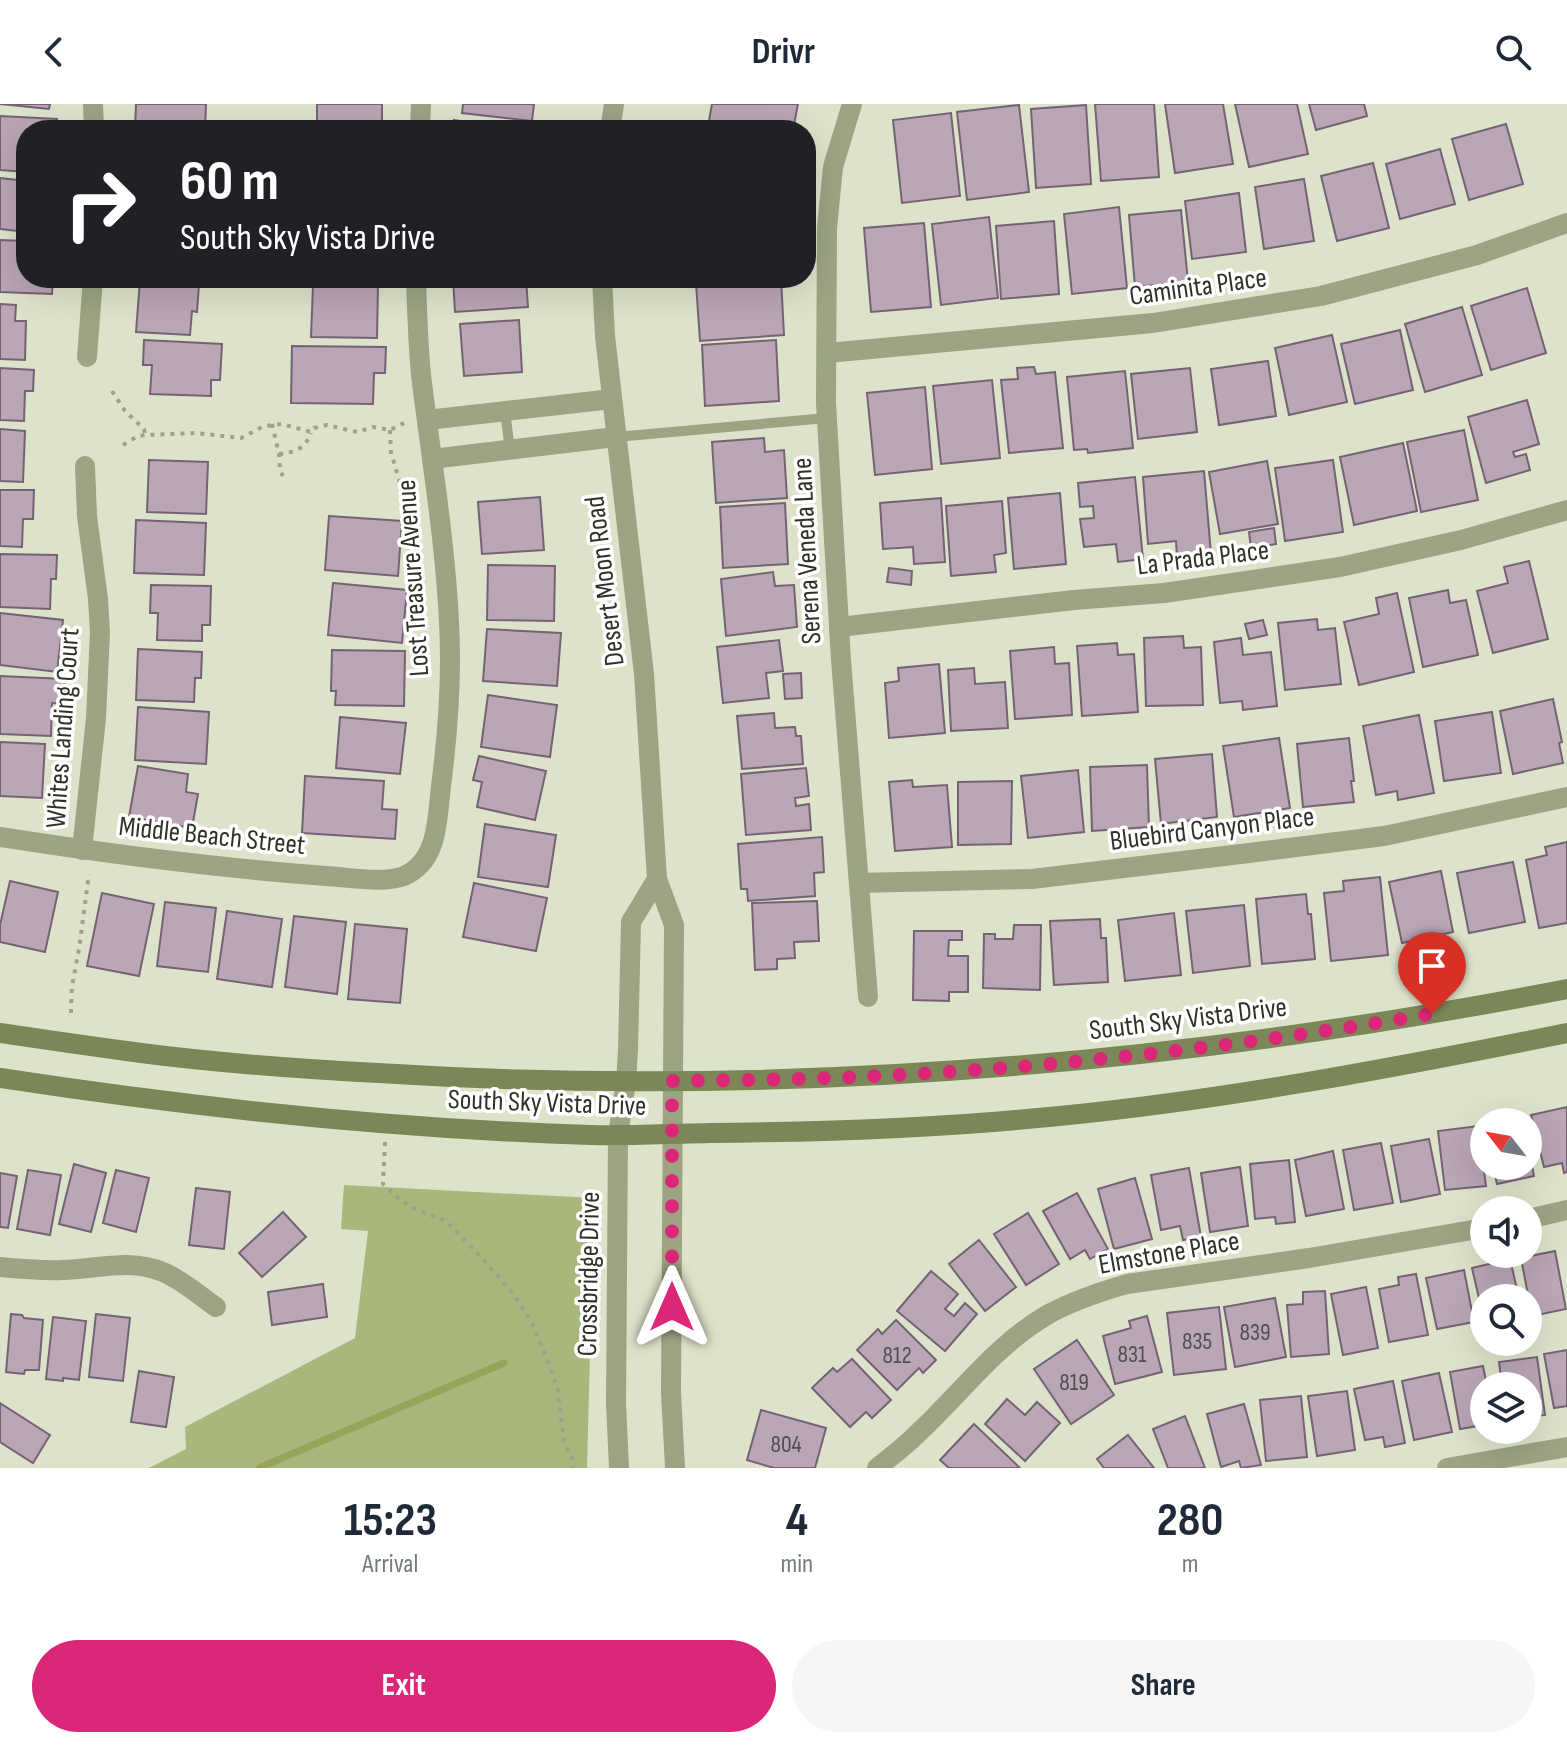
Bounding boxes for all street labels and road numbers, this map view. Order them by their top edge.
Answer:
street label: Caminita Place [1127,261,1269,313]
street label: Serena Veneda Lane [786,457,828,645]
street label: Lost Treasure Avenue [390,479,436,677]
street label: Desert Moon Road [578,494,632,668]
street label: La Prada Place [1135,534,1271,582]
street label: Whites Landing Court [40,627,86,829]
street label: Bluebird Canyon Place [1108,800,1316,858]
street label: Middle Beach Street [117,810,307,862]
street label: South Sky Vista Drive [1087,991,1289,1047]
street label: South Sky Vista Drive [447,1083,647,1123]
street label: Crossbridge Drive [571,1191,607,1357]
street label: Elmstone Place [1096,1224,1242,1282]

